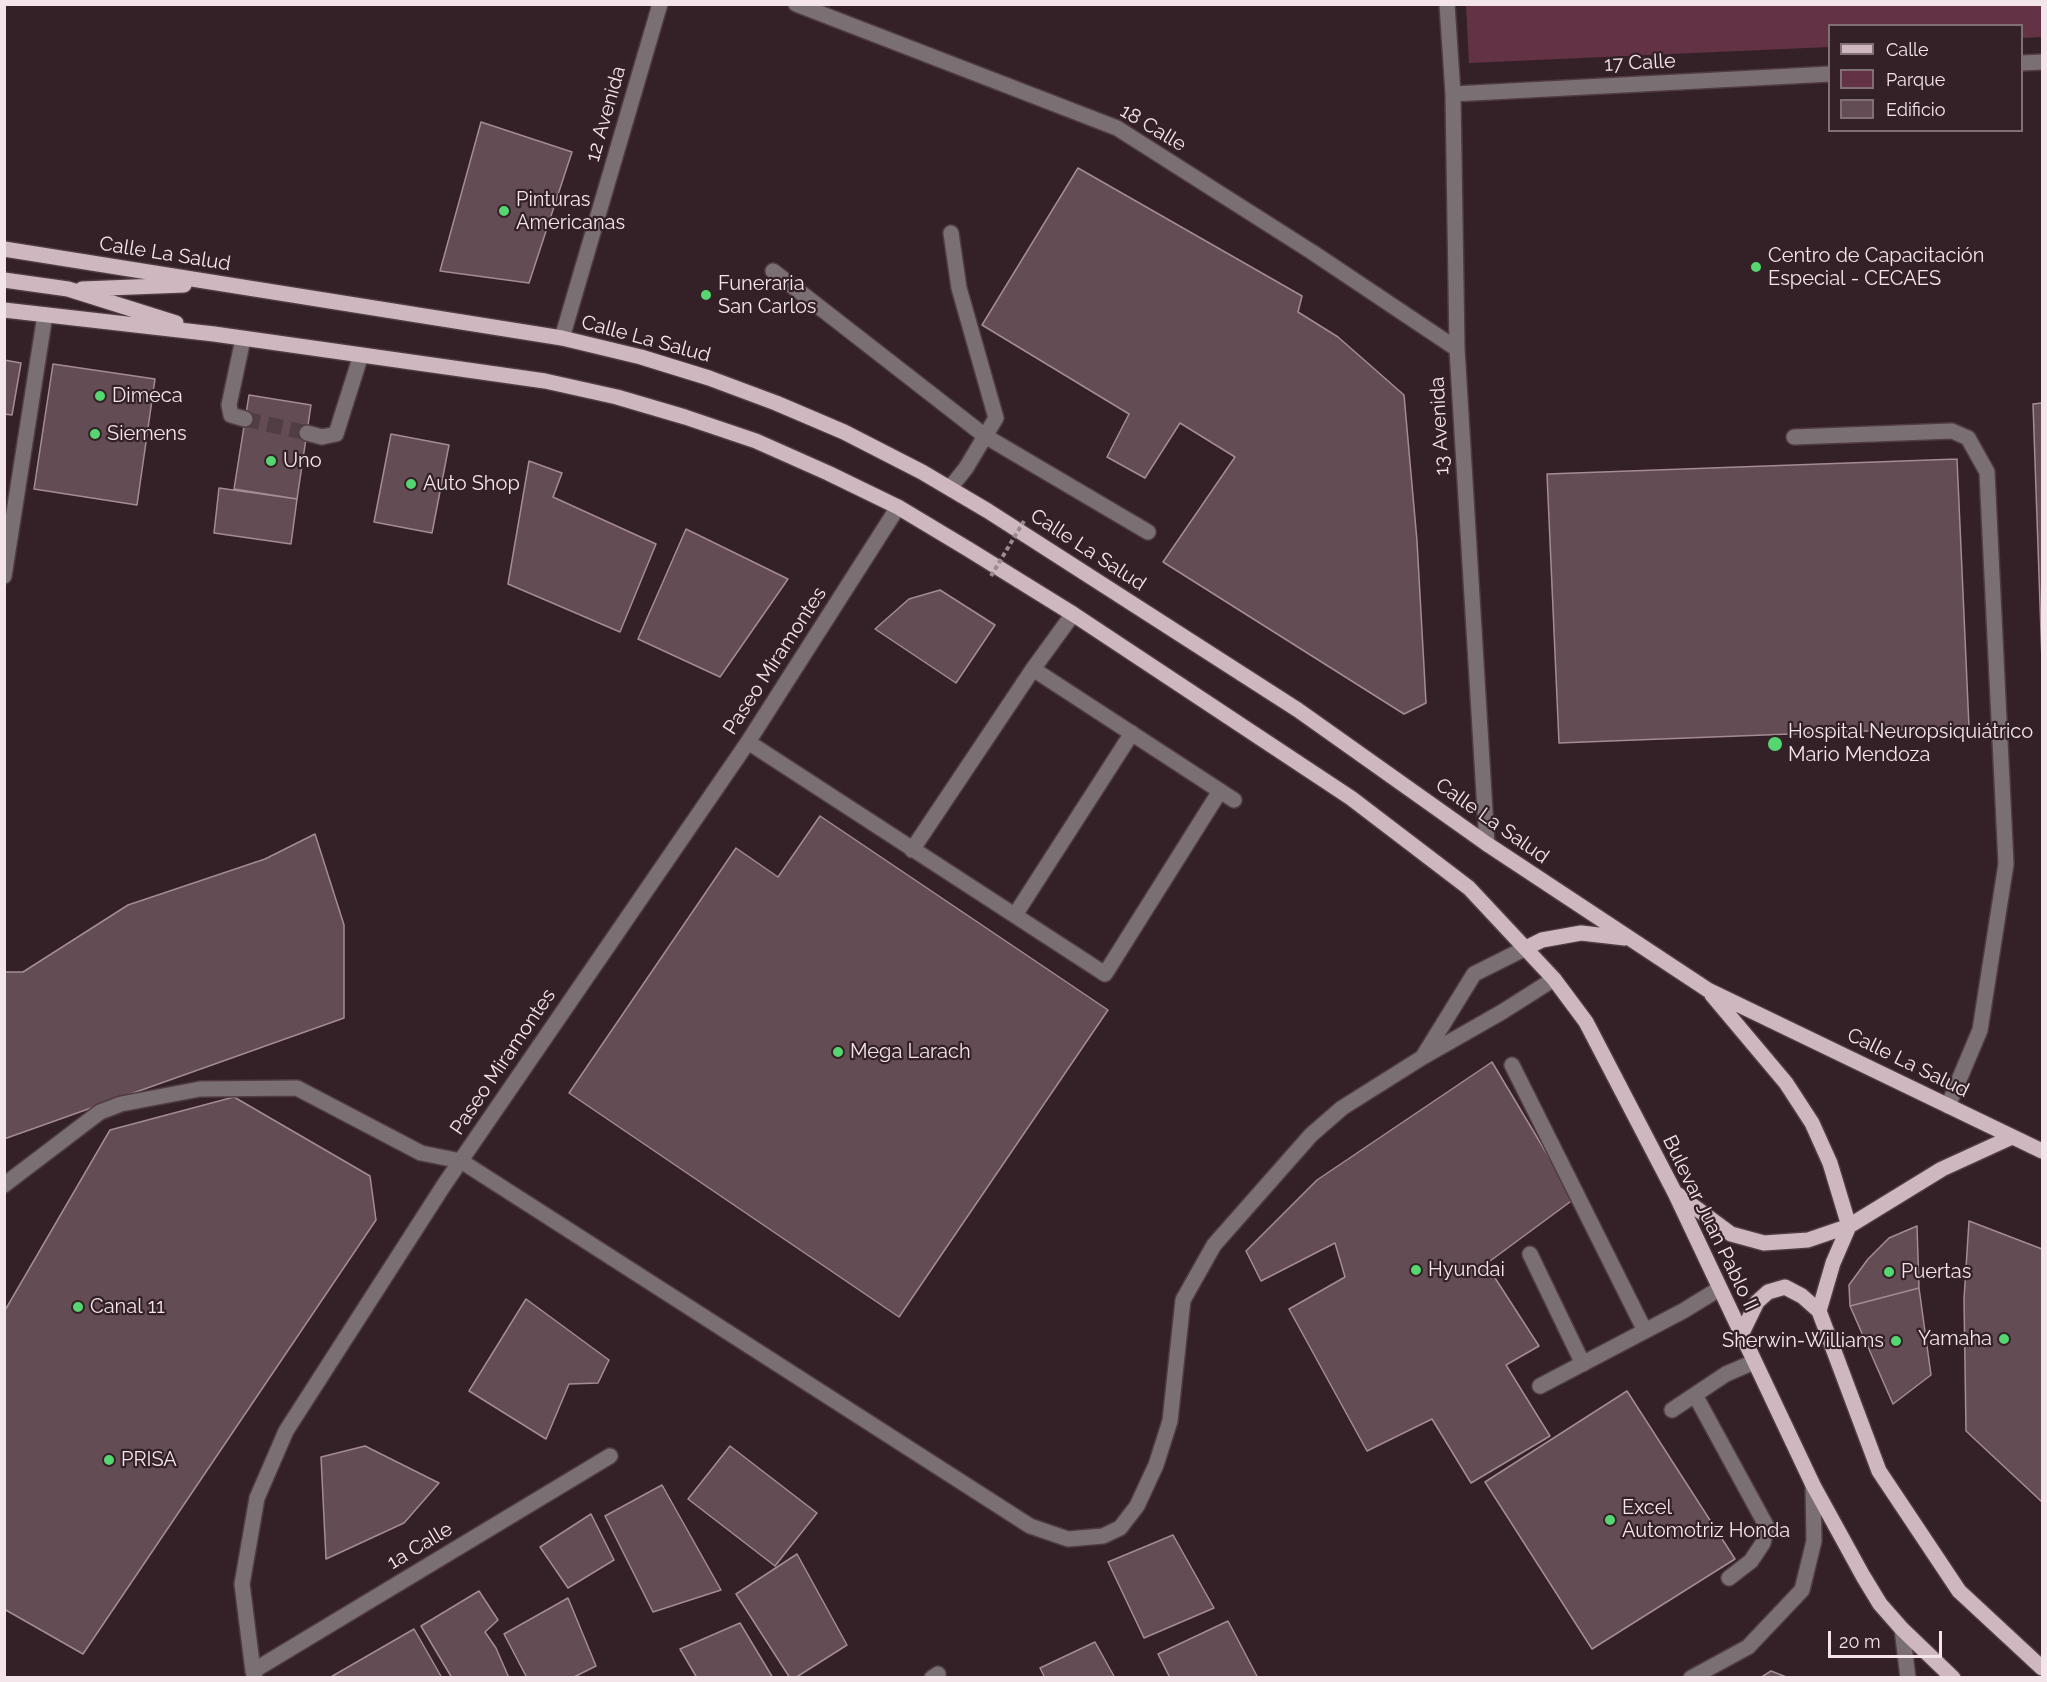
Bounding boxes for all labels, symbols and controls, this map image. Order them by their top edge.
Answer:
legend [1828,24,2023,132]
text: Calle [1886,39,1929,60]
street label: 17 Calle [1604,49,1676,77]
street label: 12 Avenida [581,63,631,165]
text: Parque [1886,69,1945,90]
street label: 18 Calle [1116,99,1190,157]
text: Edificio [1886,99,1945,120]
place label: Pinturas Americanas [516,188,625,235]
marker: Pinturas Americanas [497,204,511,218]
street label: Calle La Salud [98,232,232,276]
place label: Centro de Capacitación Especial - CECAES [1768,244,1984,291]
marker: Centro de Capacitación Especial - CECAES [1749,260,1763,274]
place label: Funeraria San Carlos [718,272,816,319]
marker: Funeraria San Carlos [699,288,713,302]
street label: Calle La Salud [579,310,713,368]
street label: 13 Avenida [1425,376,1455,476]
place label: Dimeca [112,384,183,408]
marker: Dimeca [93,389,107,403]
place label: Siemens [107,422,187,446]
marker: Siemens [88,427,102,441]
place label: Uno [283,449,322,473]
marker: Uno [264,454,278,468]
place label: Auto Shop [423,472,520,496]
marker: Auto Shop [404,477,418,491]
street label: Calle La Salud [1026,504,1150,596]
street label: Paseo Miramontes [718,583,832,739]
place label: Hospital Neuropsiquiátrico Mario Mendoza [1788,720,2033,767]
marker: Hospital Neuropsiquiátrico Mario Mendoza [1766,735,1784,753]
street label: Calle La Salud [1431,773,1553,869]
street label: Paseo Miramontes [445,984,561,1140]
street label: Calle La Salud [1843,1023,1973,1103]
place label: Mega Larach [850,1040,971,1064]
marker: Mega Larach [831,1045,845,1059]
street label: Bulevar Juan Pablo II [1657,1131,1763,1315]
place label: Hyundai [1428,1258,1505,1282]
place label: Puertas [1901,1260,1971,1284]
marker: Hyundai [1409,1263,1423,1277]
marker: Puertas [1882,1265,1896,1279]
place label: Canal 11 [90,1295,165,1319]
marker: Canal 11 [71,1300,85,1314]
place label: Yamaha [1918,1327,1992,1351]
place label: Sherwin-Williams [1722,1329,1884,1353]
marker: Yamaha [1997,1332,2011,1346]
marker: Sherwin-Williams [1889,1334,1903,1348]
place label: PRISA [121,1448,177,1472]
marker: PRISA [102,1453,116,1467]
place label: Excel Automotriz Honda [1622,1496,1790,1543]
marker: Excel Automotriz Honda [1603,1513,1617,1527]
street label: 1a Calle [383,1517,457,1575]
scale bar [1831,1619,1945,1657]
text: 20 m [1839,1631,1881,1652]

